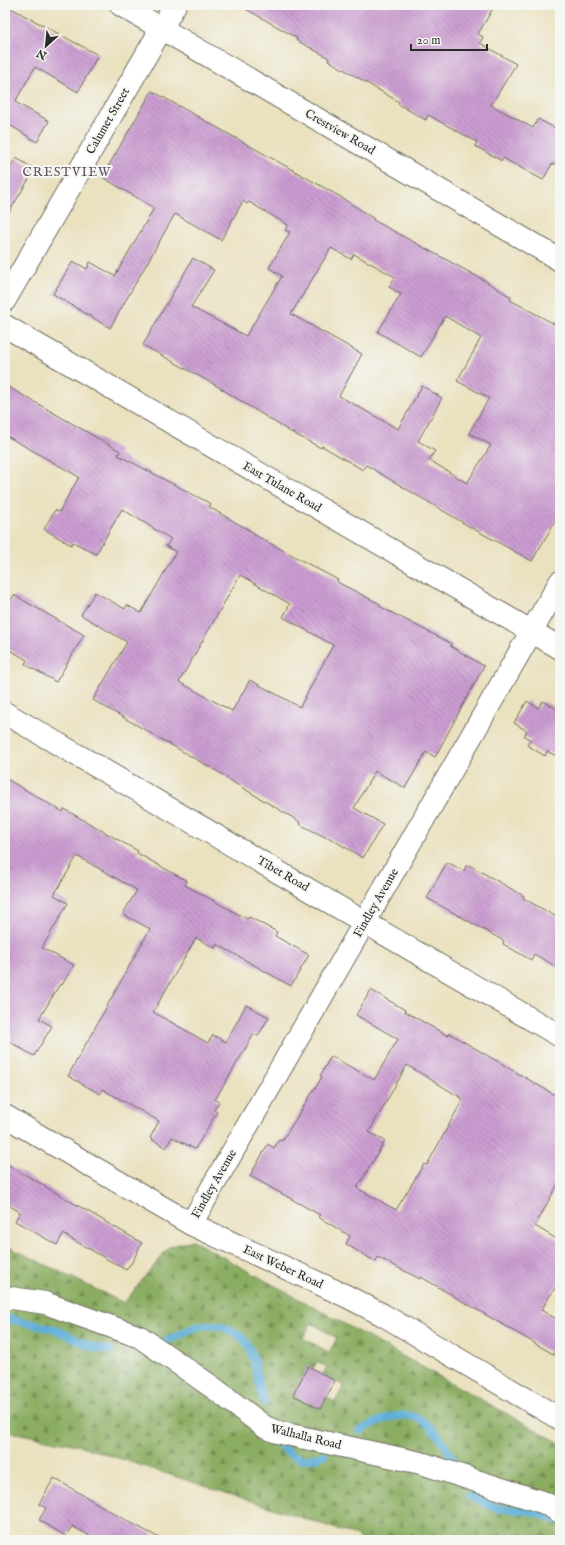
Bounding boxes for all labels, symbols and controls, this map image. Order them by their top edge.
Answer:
north arrow [26,26,66,66]
scale bar [411,26,487,52]
text: 20 m [417,33,440,48]
text: N [34,45,50,63]
street label: Calumet Street [83,85,133,157]
street label: Crestview Road [302,106,378,158]
district label: CRESTVIEW [23,164,111,181]
street label: East Tulane Road [240,458,325,516]
street label: Tibet Road [254,853,312,895]
street label: Findley Avenue [350,865,402,940]
street label: Findley Avenue [188,1146,240,1221]
street label: East Weber Road [240,1242,326,1292]
street label: Walhalla Road [269,1421,343,1453]

